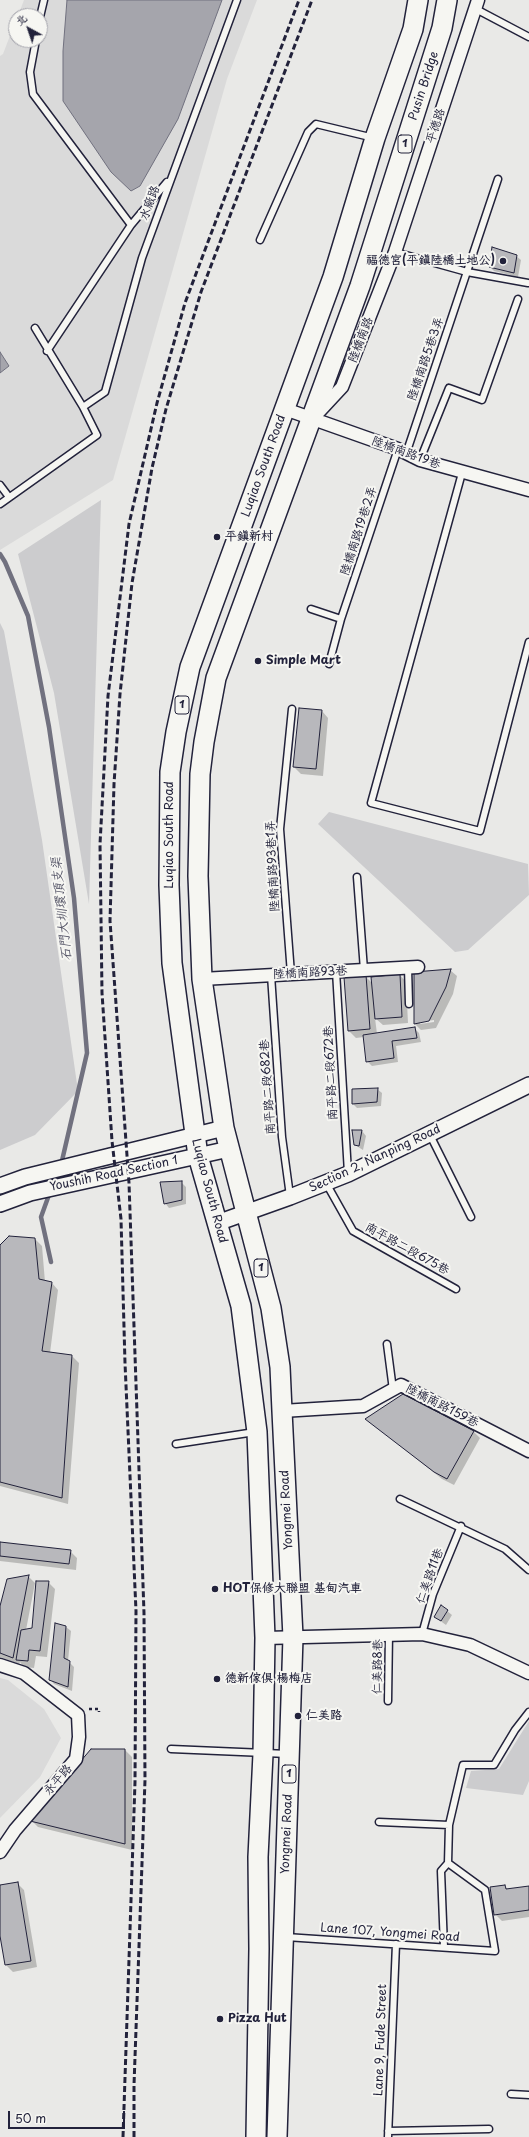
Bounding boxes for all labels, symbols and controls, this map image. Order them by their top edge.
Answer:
north arrow [8,8,48,48]
text: 北 [11,9,30,29]
street label: Pusin Bridge [406,50,442,122]
street label: 平德路 [424,107,448,145]
road number: 1 [398,135,412,153]
street label: 水廠路 [137,184,163,222]
place label: 福德宮(平鎮陸橋土地公) [366,254,495,268]
marker: 福德宮(平鎮陸橋土地公) [498,256,508,266]
street label: 陸橋南路 [346,315,376,365]
street label: 陸橋南路5巷3弄 [405,315,447,403]
street label: Luqiao South Road [239,413,289,519]
street label: 陸橋南路19巷 [370,434,442,472]
street label: 陸橋南路19巷2弄 [338,485,380,577]
place label: 平鎮新村 [225,530,273,544]
marker: 平鎮新村 [212,532,222,542]
place label: Simple Mart [266,654,341,668]
marker: Simple Mart [253,656,263,666]
road number: 1 [175,696,189,714]
street label: Luqiao South Road [163,781,177,889]
street label: 陸橋南路93巷1弄 [263,820,283,912]
water label: 石門大圳環頂支渠 [49,856,75,962]
street label: 陸橋南路93巷 [272,964,348,982]
street label: 南平路二段672巷 [321,1025,341,1121]
street label: 南平路二段682巷 [257,1039,279,1135]
street label: Section 2, Nanping Road [307,1122,443,1196]
street label: Luqiao South Road [188,1137,230,1245]
street label: Youshih Road Section 1 [49,1153,179,1195]
street label: 南平路二段675巷 [362,1220,452,1278]
road number: 1 [254,1259,268,1277]
street label: 陸橋南路159巷 [403,1381,481,1431]
street label: Yongmei Road [278,1470,296,1550]
street label: 仁美路11巷 [413,1546,447,1606]
place label: HOT保修大聯盟 基甸汽車 [223,1582,362,1596]
marker: HOT保修大聯盟 基甸汽車 [210,1584,220,1594]
street label: 仁美路8巷 [370,1639,386,1695]
place label: 德新傢俱 楊梅店 [225,1672,313,1686]
marker: 德新傢俱 楊梅店 [212,1674,222,1684]
place label: 仁美路 [306,1709,342,1723]
marker: 仁美路 [293,1711,303,1721]
street label: 永平路 [41,1762,75,1798]
road number: 1 [282,1765,296,1783]
street label: Yongmei Road [278,1794,296,1874]
street label: Lane 107, Yongmei Road [320,1921,460,1945]
street label: Lane 9, Fude Street [372,1984,390,2096]
place label: Pizza Hut [228,2012,287,2026]
marker: Pizza Hut [215,2014,225,2024]
scale bar [10,2103,127,2129]
text: 50 m [15,2109,46,2127]

